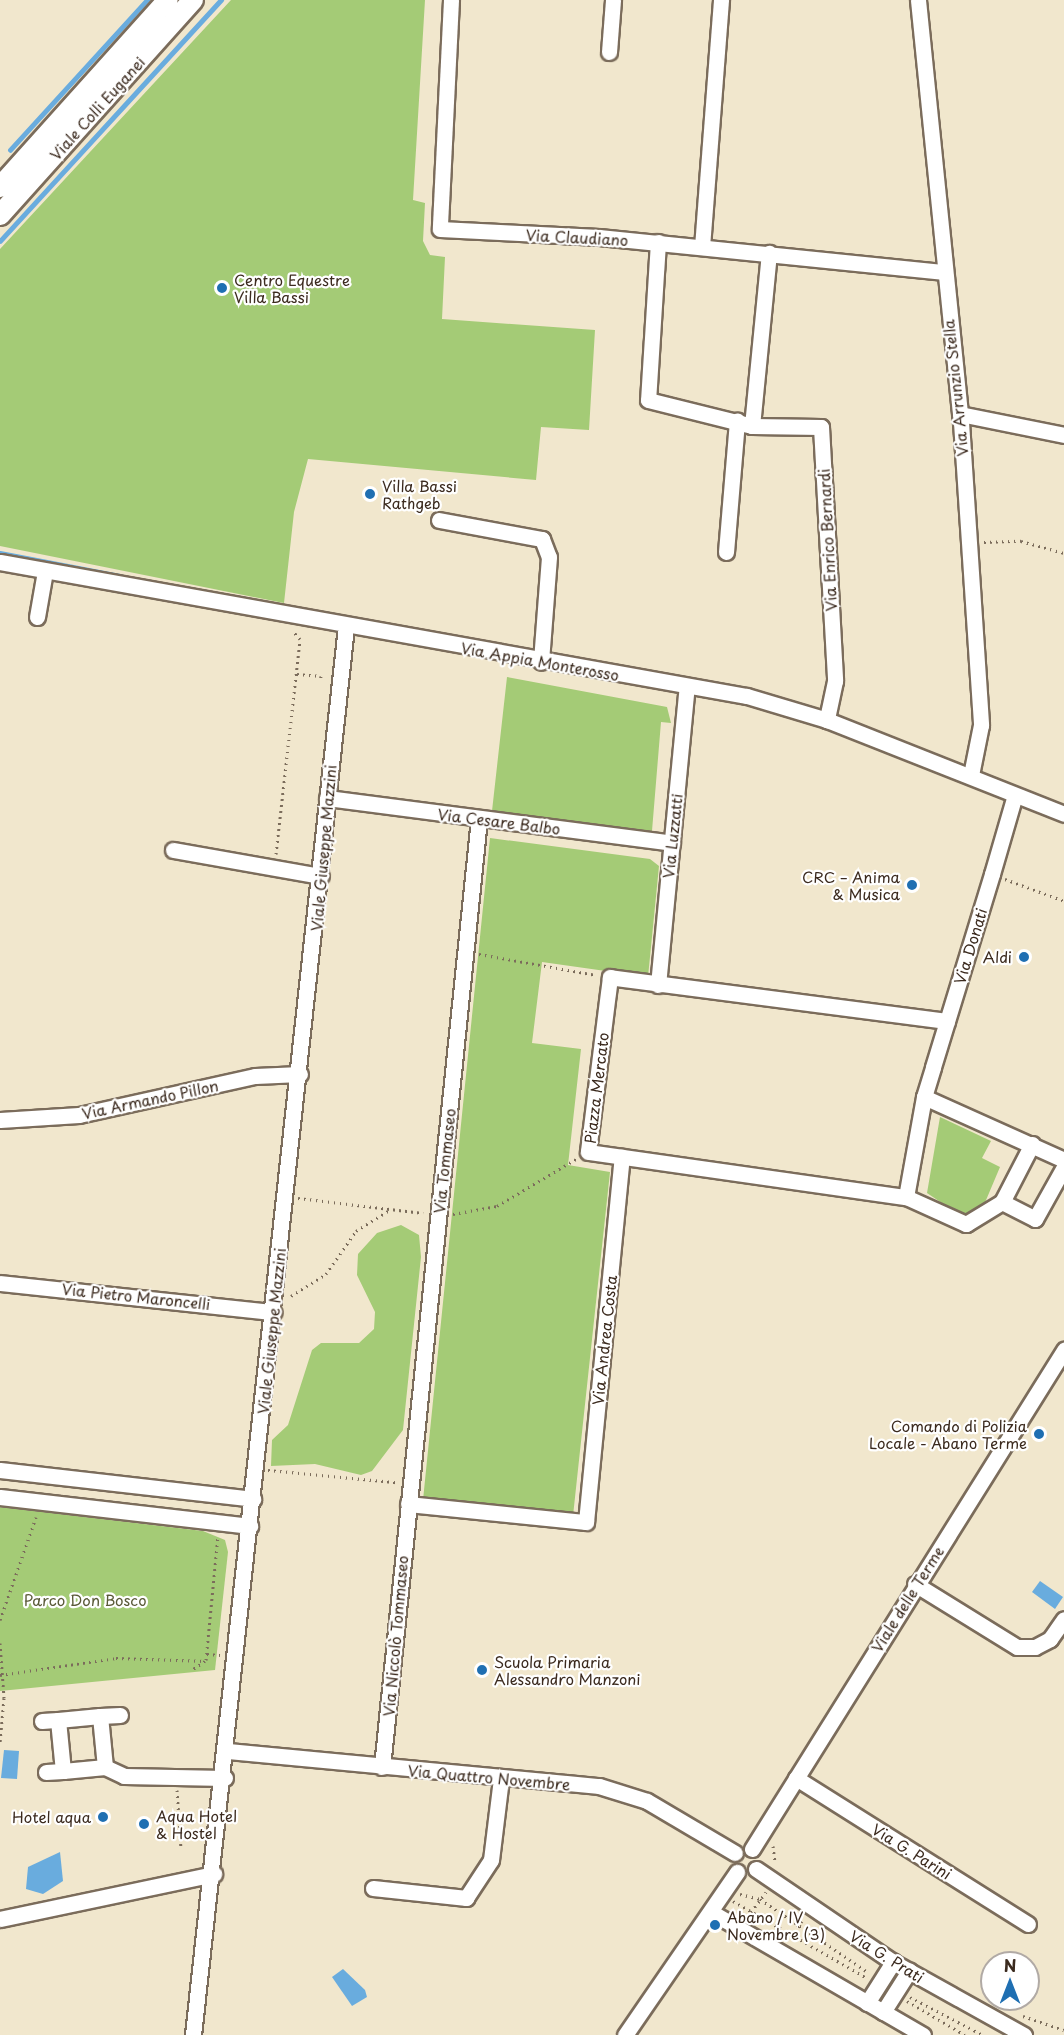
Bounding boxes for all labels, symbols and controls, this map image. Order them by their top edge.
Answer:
street label: Viale Colli Euganei [45,52,149,164]
street label: Via Claudiano [526,225,628,249]
place label: Centro Equestre Villa Bassi [234,270,351,305]
marker: Centro Equestre Villa Bassi [215,281,229,295]
street label: Via Arrunzio Stella [939,319,971,457]
street label: Via Enrico Bernardi [814,468,840,612]
place label: Villa Bassi Rathgeb [382,476,457,511]
marker: Villa Bassi Rathgeb [363,487,377,501]
street label: Via Appia Monterosso [460,638,620,684]
street label: Viale Giuseppe Mazzini [307,763,339,933]
street label: Via Luzzatti [659,793,685,879]
street label: Via Cesare Balbo [436,805,562,837]
place label: CRC – Anima & Musica [801,867,900,902]
marker: CRC – Anima & Musica [905,878,919,892]
street label: Via Donati [950,906,990,986]
place label: Aldi [983,948,1012,966]
marker: Aldi [1017,950,1031,964]
street label: Piazza Mercato [580,1031,612,1145]
street label: Via Armando Pillon [80,1076,220,1122]
street label: Via Tommaseo [430,1108,458,1214]
street label: Viale Giuseppe Mazzini [253,1246,289,1416]
street label: Via Andrea Costa [588,1274,620,1406]
street label: Via Pietro Maroncelli [61,1279,211,1313]
place label: Comando di Polizia Locale - Abano Terme [868,1416,1027,1451]
marker: Comando di Polizia Locale - Abano Terme [1032,1427,1046,1441]
street label: Viale delle Terme [867,1542,947,1656]
street label: Via Niccolò Tommaseo [379,1555,411,1717]
park label: Parco Don Bosco [24,1591,146,1609]
place label: Scuola Primaria Alessandro Manzoni [494,1652,641,1687]
marker: Scuola Primaria Alessandro Manzoni [475,1663,489,1677]
street label: Via Quattro Novembre [407,1761,571,1793]
place label: Aqua Hotel & Hostel [156,1806,237,1841]
place label: Hotel aqua [12,1808,91,1826]
marker: Hotel aqua [96,1810,110,1824]
marker: Aqua Hotel & Hostel [137,1817,151,1831]
street label: Via G. Parini [869,1819,955,1883]
place label: Abano / IV Novembre (3) [727,1907,826,1942]
marker: Abano / IV Novembre (3) [708,1918,722,1932]
street label: Via G. Prati [846,1926,928,1986]
north arrow [980,1951,1040,2011]
text: N [1004,1953,1016,1977]

